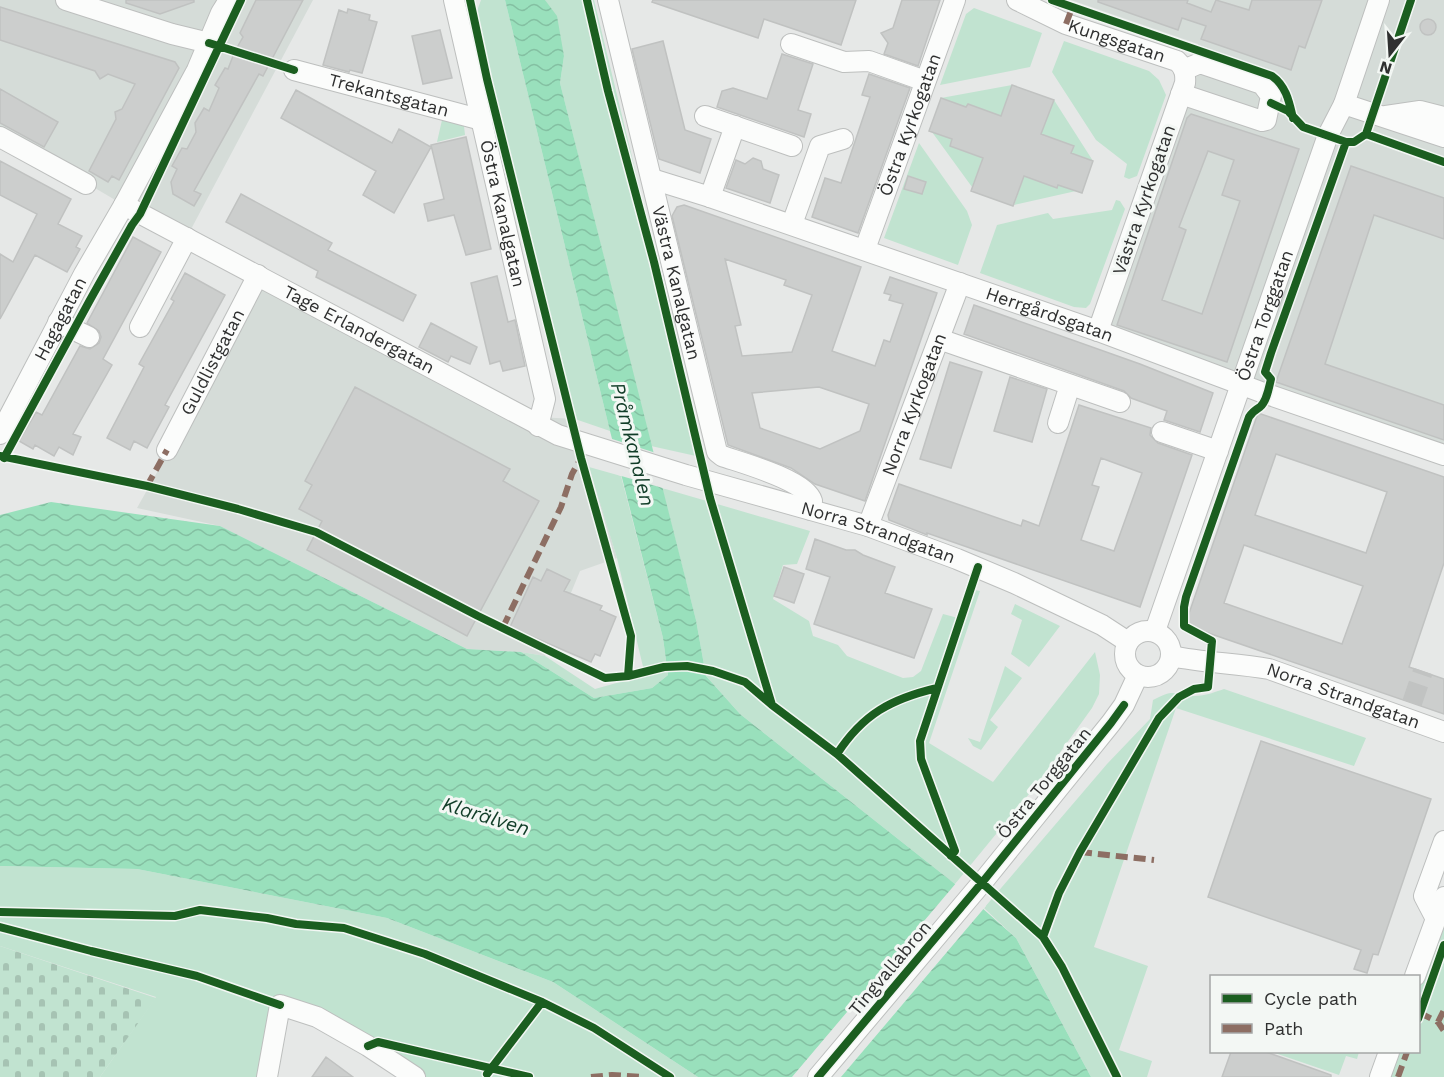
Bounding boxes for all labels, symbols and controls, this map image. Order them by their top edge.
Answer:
street label: Kungsgatan [1066,14,1168,66]
north arrow [1360,24,1420,84]
street label: Östra Kyrkogatan [874,51,945,199]
text: N [1377,57,1394,79]
street label: Trekantsgatan [326,69,451,121]
street label: Västra Kyrkogatan [1108,122,1179,278]
street label: Östra Kanalgatan [476,138,530,289]
street label: Västra Kanalgatan [648,204,705,362]
street label: Östra Torggatan [1232,247,1297,384]
street label: Hagagatan [29,273,91,364]
street label: Tage Erlandergatan [280,281,438,378]
street label: Herrgårdsgatan [983,282,1116,346]
street label: Guldlistgatan [176,305,248,419]
street label: Norra Kyrkogatan [877,330,950,479]
water label: Pråmkanalen [606,380,660,508]
street label: Norra Strandgatan [799,497,958,568]
street label: Norra Strandgatan [1264,658,1423,733]
street label: Östra Torggatan [992,723,1095,843]
water label: Klarälven [439,791,533,841]
street label: Tingvallabron [844,916,935,1019]
legend [1210,975,1420,1053]
text: Cycle path [1264,988,1358,1009]
text: Path [1264,1018,1304,1039]

